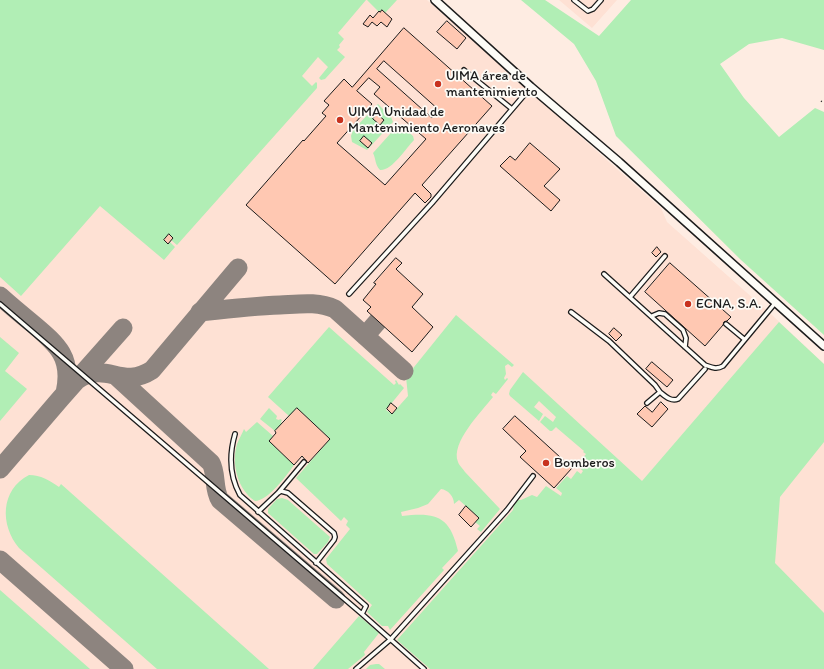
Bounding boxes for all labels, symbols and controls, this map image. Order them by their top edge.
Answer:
place label: UIMA área de mantenimiento [446,68,538,100]
marker: UIMA área de mantenimiento [433,79,443,89]
place label: UIMA Unidad de Mantenimiento Aeronaves [348,104,505,136]
marker: UIMA Unidad de Mantenimiento Aeronaves [335,115,345,125]
place label: ECNA, S.A. [696,296,761,312]
marker: ECNA, S.A. [683,299,693,309]
place label: Bomberos [554,455,615,471]
marker: Bomberos [541,458,551,468]

